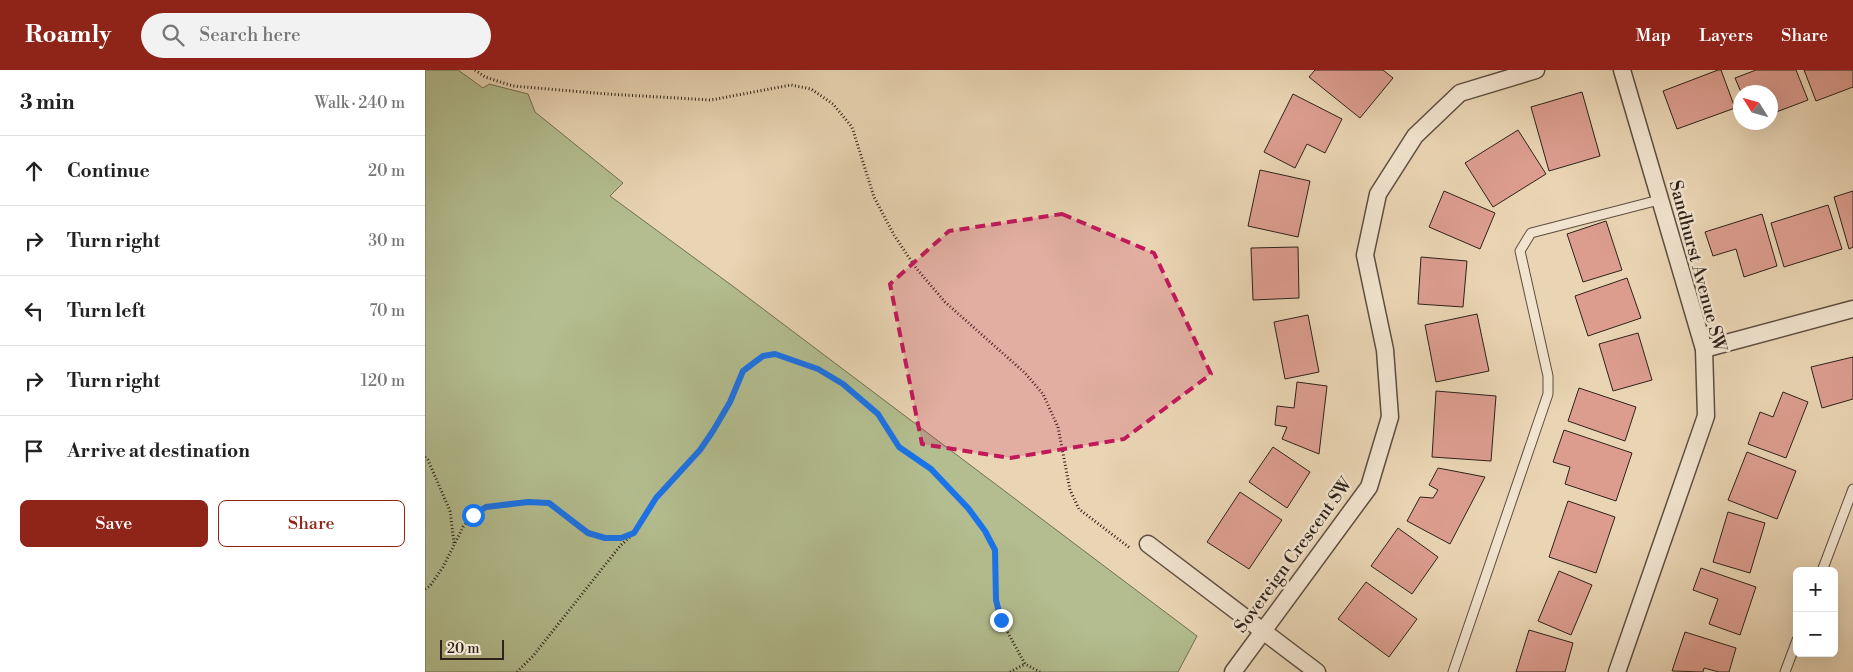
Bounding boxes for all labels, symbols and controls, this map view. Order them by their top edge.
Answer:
search box [141,13,491,58]
text: Roamly [25,20,111,50]
icon: search [159,21,187,49]
text: Search here [199,23,301,47]
text: Map [1636,24,1671,47]
text: Layers [1699,24,1753,47]
text: Share [1781,24,1828,47]
north arrow [1733,85,1778,130]
text: 3 min [20,90,75,116]
text: Walk · 240 m [314,93,405,113]
icon: ahead [20,157,48,185]
text: Continue [67,159,150,183]
text: 20 m [368,161,405,181]
street label: Sandhurst Avenue SW [1664,178,1732,355]
icon: right [20,227,48,255]
text: Turn right [67,229,160,253]
text: 30 m [368,231,405,251]
icon: left [20,297,48,325]
text: Turn left [67,299,146,323]
text: 70 m [369,301,405,321]
icon: right [20,367,48,395]
text: Turn right [67,369,160,393]
text: 120 m [361,371,405,391]
icon: arrive [20,437,48,465]
text: Arrive at destination [67,439,250,463]
street label: Sovereign Crescent SW [1229,473,1358,637]
button: Save [20,500,208,547]
button: Share [218,500,405,547]
route start [462,504,485,527]
map controls [1793,567,1838,657]
button: + [1793,567,1838,612]
route end [990,609,1013,632]
button: − [1793,612,1838,657]
scale bar [440,637,504,660]
text: 20 m [447,640,479,658]

